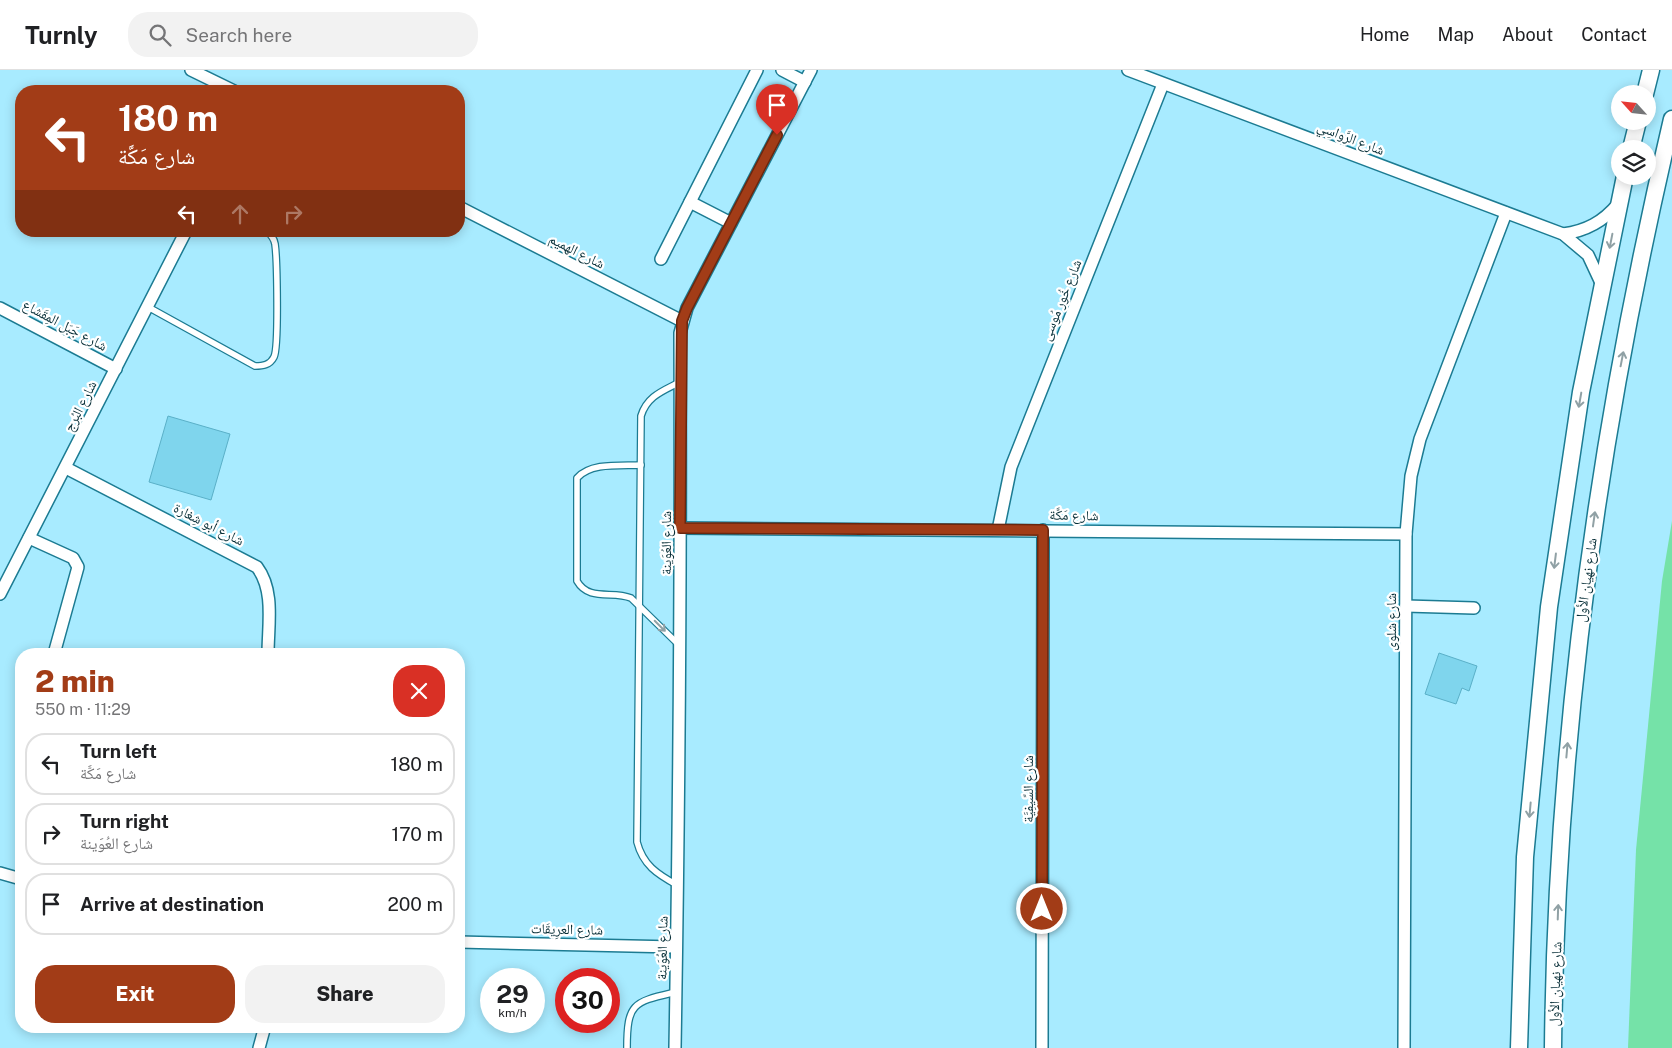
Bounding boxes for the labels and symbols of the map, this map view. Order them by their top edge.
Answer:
pin [756,84,798,135]
north arrow [1611,85,1656,130]
street label: شارع الرَّواسِي [1314,118,1387,161]
street label: شارع الهميم [546,230,607,274]
one-way arrow [1605,233,1615,249]
street label: شارع خُور مُوسى [1037,257,1086,344]
street label: شارع جَبَل المِقَشاع [19,296,110,356]
one-way arrow [1617,351,1627,367]
street label: شارع البُرج [60,378,101,435]
one-way arrow [1574,392,1584,408]
street label: شارع أبو شِغارة [170,499,247,550]
street label: شارع مَكَّة [1049,506,1099,525]
street label: شارع العُوَينة [658,511,676,575]
one-way arrow [1589,511,1599,527]
street label: شارع نهيان الأول [1572,537,1602,623]
one-way arrow [1550,553,1560,569]
street label: شارع شلوى [1383,593,1401,651]
one-way arrow [654,619,666,632]
one-way arrow [1562,742,1572,758]
street label: شارع السِّيفِيَّة [1020,755,1038,823]
one-way arrow [1525,801,1534,817]
position arrow [1015,882,1067,934]
one-way arrow [1554,904,1563,920]
street label: شارع العُوَينة [653,916,673,980]
street label: شارع العرِيقَات [531,920,603,941]
street label: شارع نهيان الأول [1546,941,1566,1027]
speed limit sign: 30 [555,968,620,1033]

